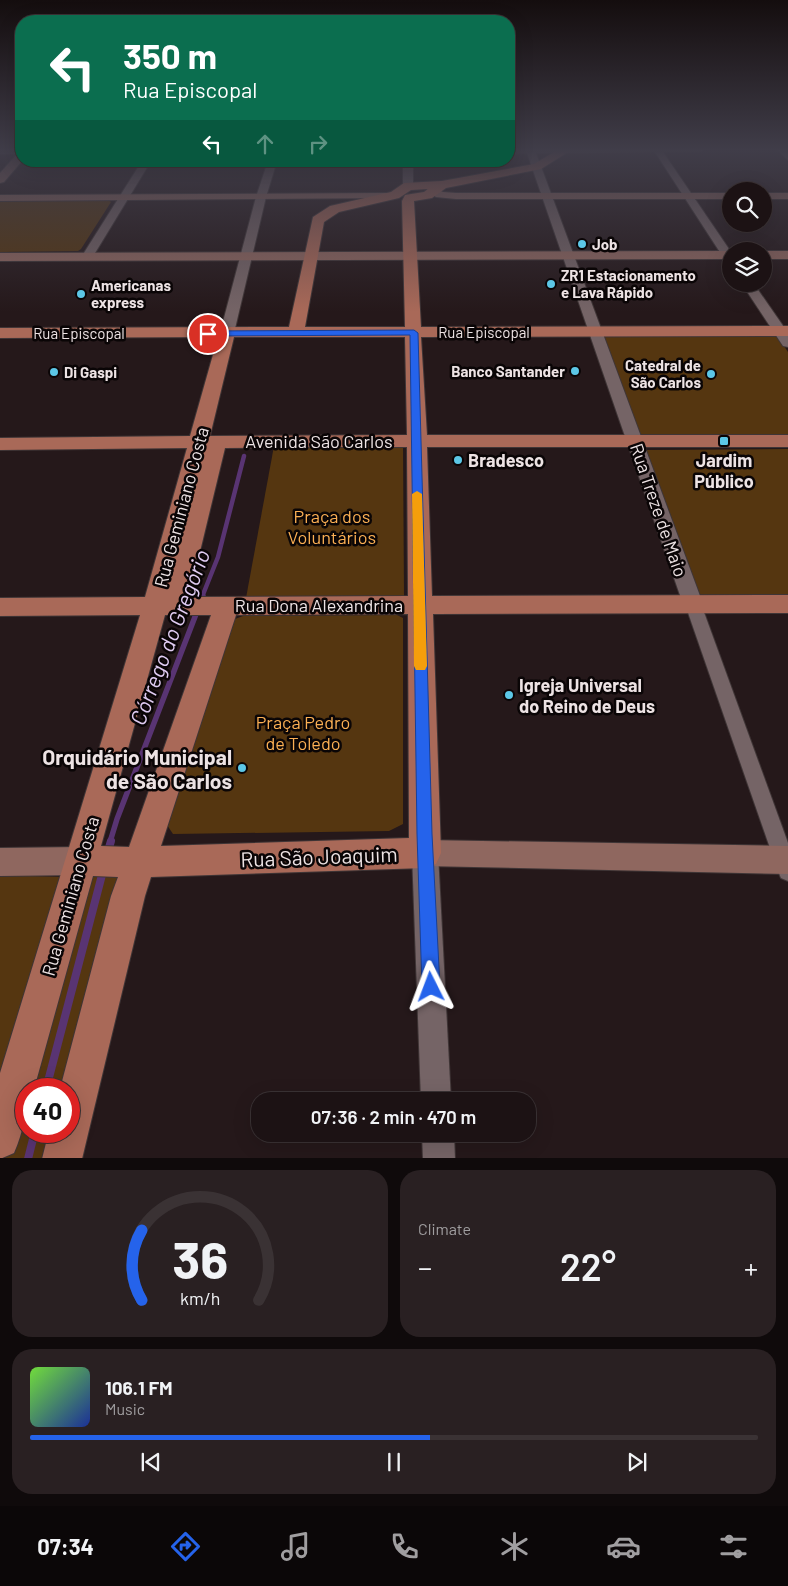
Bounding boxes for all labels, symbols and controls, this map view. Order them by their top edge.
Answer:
text: 350 m [123,34,217,76]
icon: left [40,35,105,100]
text: Rua Episcopal [123,76,257,102]
icon: left [198,130,226,158]
icon: ahead [251,130,279,158]
icon: right [304,130,332,158]
map controls [722,182,772,292]
button: search [722,182,772,232]
place label: Job [592,235,618,253]
marker: Job [576,238,588,250]
button: layers [722,242,772,292]
place label: ZR1 Estacionamento e Lava Rápido [561,266,696,301]
place label: Americanas express [91,276,171,311]
marker: ZR1 Estacionamento e Lava Rápido [545,278,557,290]
marker: Americanas express [75,288,87,300]
pin [187,313,229,355]
icon: arrive [194,320,222,348]
street label: Rua Episcopal [438,323,530,341]
street label: Rua Episcopal [33,324,125,342]
place label: Catedral de São Carlos [625,356,701,391]
place label: Banco Santander [451,362,565,380]
place label: Di Gaspi [64,363,117,381]
marker: Banco Santander [569,365,581,377]
marker: Di Gaspi [48,366,60,378]
marker: Catedral de São Carlos [705,368,717,380]
street label: Rua Geminiano Costa [149,424,213,590]
street label: Avenida São Carlos [245,430,393,452]
marker: Jardim Público [718,435,730,447]
street label: Rua Treze de Maio [626,440,692,580]
place label: Bradesco [468,449,544,471]
place label: Jardim Público [694,449,754,492]
marker: Bradesco [452,454,464,466]
park label: Praça dos Voluntários [288,505,376,548]
water label: Córrego do Gregório [124,546,214,728]
street label: Rua Dona Alexandrina [235,594,403,616]
place label: Igreja Universal do Reino de Deus [519,674,655,717]
marker: Igreja Universal do Reino de Deus [503,689,515,701]
park label: Praça Pedro de Toledo [256,711,350,754]
place label: Orquidário Municipal de São Carlos [42,744,232,793]
marker: Orquidário Municipal de São Carlos [236,762,248,774]
street label: Rua Geminiano Costa [37,814,103,978]
street label: Rua São Joaquim [240,841,398,871]
position arrow [404,960,456,1012]
speed limit sign: 40 [15,1078,80,1143]
text: 07:36 · 2 min · 470 m [311,1105,476,1128]
text: Climate [418,1219,471,1238]
text: 36 [172,1227,228,1289]
text: 22° [560,1243,616,1289]
text: − [418,1250,432,1284]
text: + [744,1250,758,1284]
text: km/h [180,1287,220,1309]
text: 106.1 FM [105,1376,173,1399]
text: Music [105,1399,145,1418]
icon: previous [137,1448,165,1476]
icon: pause [380,1448,408,1476]
icon: next [623,1448,651,1476]
icon: directions [168,1529,203,1564]
icon: music [278,1529,313,1564]
icon: phone [387,1529,422,1564]
icon: climate [497,1529,532,1564]
icon: car [606,1529,641,1564]
icon: filters [716,1529,751,1564]
text: 07:34 [37,1533,94,1559]

